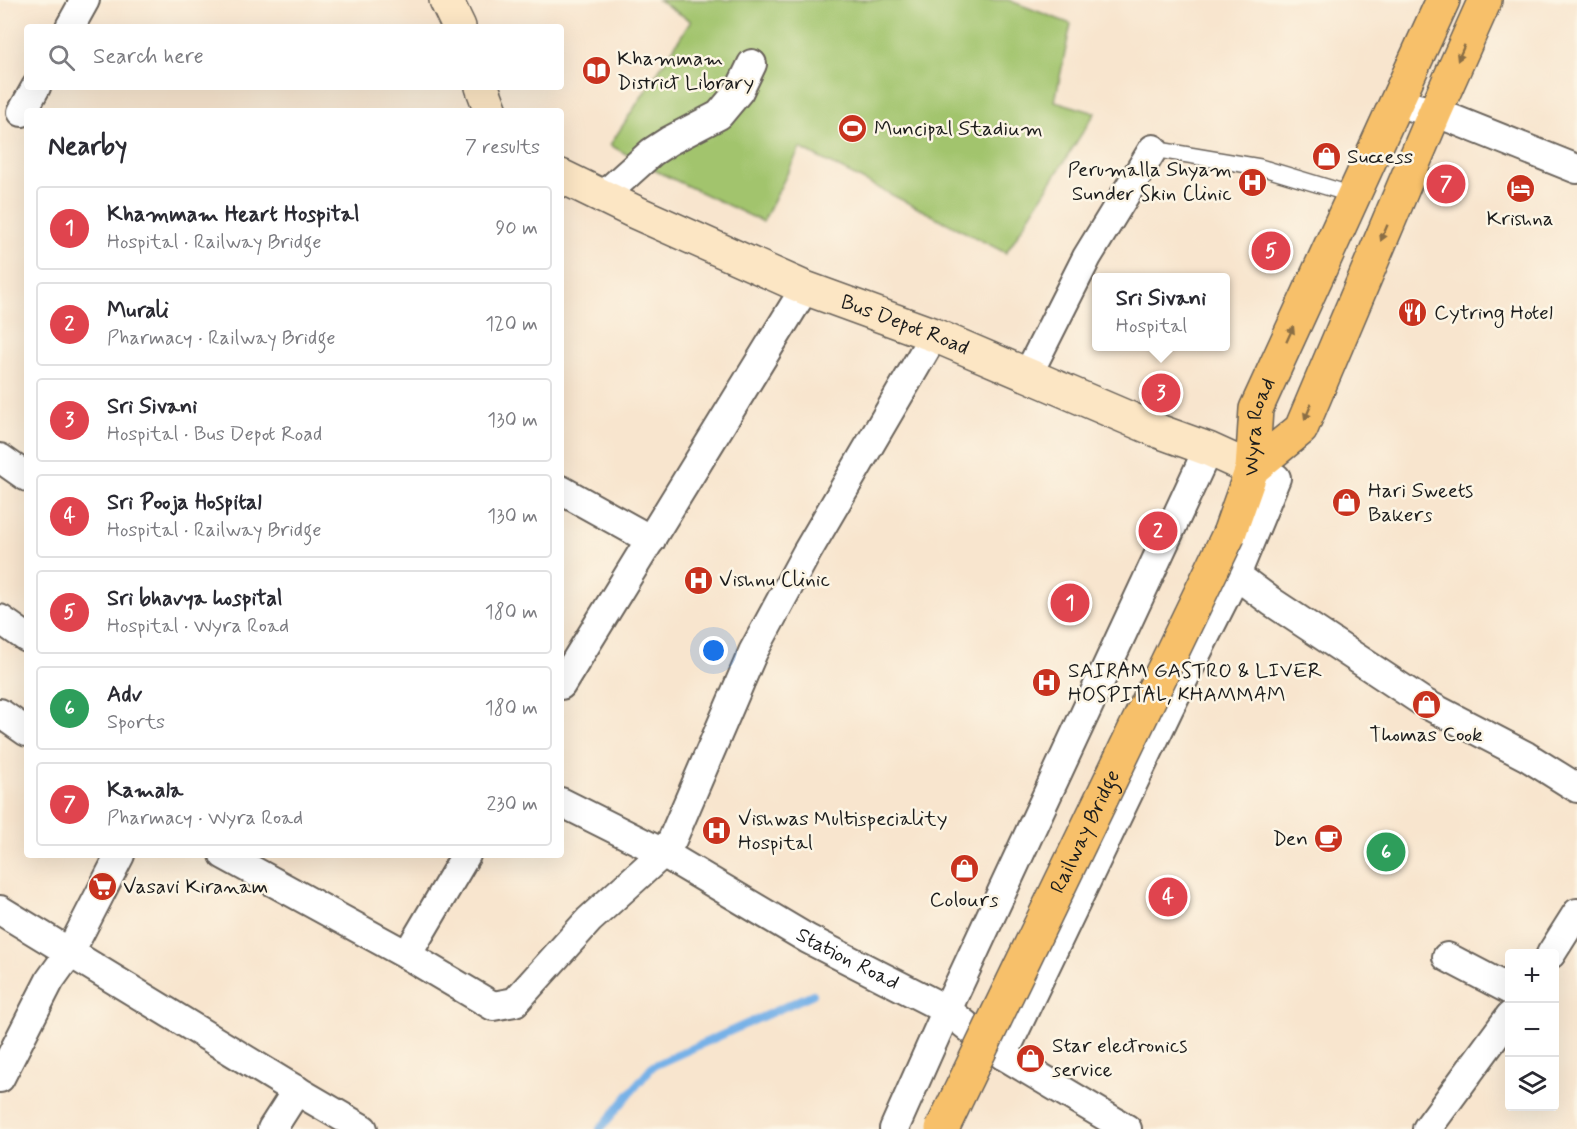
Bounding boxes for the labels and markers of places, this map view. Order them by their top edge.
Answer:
place label: Khammam District Library [617,45,754,97]
library icon: Khammam District Library [580,55,612,87]
sports icon: Muncipal Stadium [837,113,869,145]
place label: Muncipal Stadium [874,115,1043,143]
shop icon: Success [1310,141,1342,173]
place label: Success [1347,143,1413,171]
place label: Perumalla Shyam Sunder Skin Clinic [1067,156,1232,208]
pin: 7 [1426,162,1466,207]
hospital icon: Perumalla Shyam Sunder Skin Clinic [1237,166,1269,198]
hotel icon: Krishna [1504,172,1536,204]
place label: Krishna [1486,205,1554,233]
pin: 5 [1252,228,1290,274]
restaurant icon: Cytring Hotel [1397,297,1429,329]
place label: Cytring Hotel [1434,299,1553,328]
pin: 3 [1142,370,1180,416]
place label: Hari Sweets Bakers [1368,477,1473,529]
shop icon: Hari Sweets Bakers [1331,487,1363,519]
pin: 2 [1138,508,1178,554]
hospital icon: Vishnu Clinic [682,564,714,596]
place label: Vishnu Clinic [719,566,830,594]
pin: 1 [1050,580,1090,626]
place label: SAIRAM GASTRO & LIVER HOSPITAL, KHAMMAM [1068,657,1323,709]
hospital icon: SAIRAM GASTRO & LIVER HOSPITAL, KHAMMAM [1031,667,1063,699]
shop icon: Thomas Cook [1410,688,1442,720]
place label: Thomas Cook [1369,721,1483,749]
place label: Vishwas Multispeciality Hospital [738,805,947,857]
hospital icon: Vishwas Multispeciality Hospital [701,815,733,847]
cafe icon: Den [1313,823,1345,855]
place label: Den [1272,825,1308,853]
pin: 6 [1366,830,1406,874]
shop icon: Colours [948,853,980,885]
supermarket icon: Vasavi Kiranam [86,871,118,903]
place label: Vasavi Kiranam [123,873,268,901]
pin: 4 [1148,874,1188,920]
place label: Colours [930,886,998,914]
place label: Star electronics service [1052,1032,1188,1084]
shop icon: Star electronics service [1015,1042,1047,1074]

